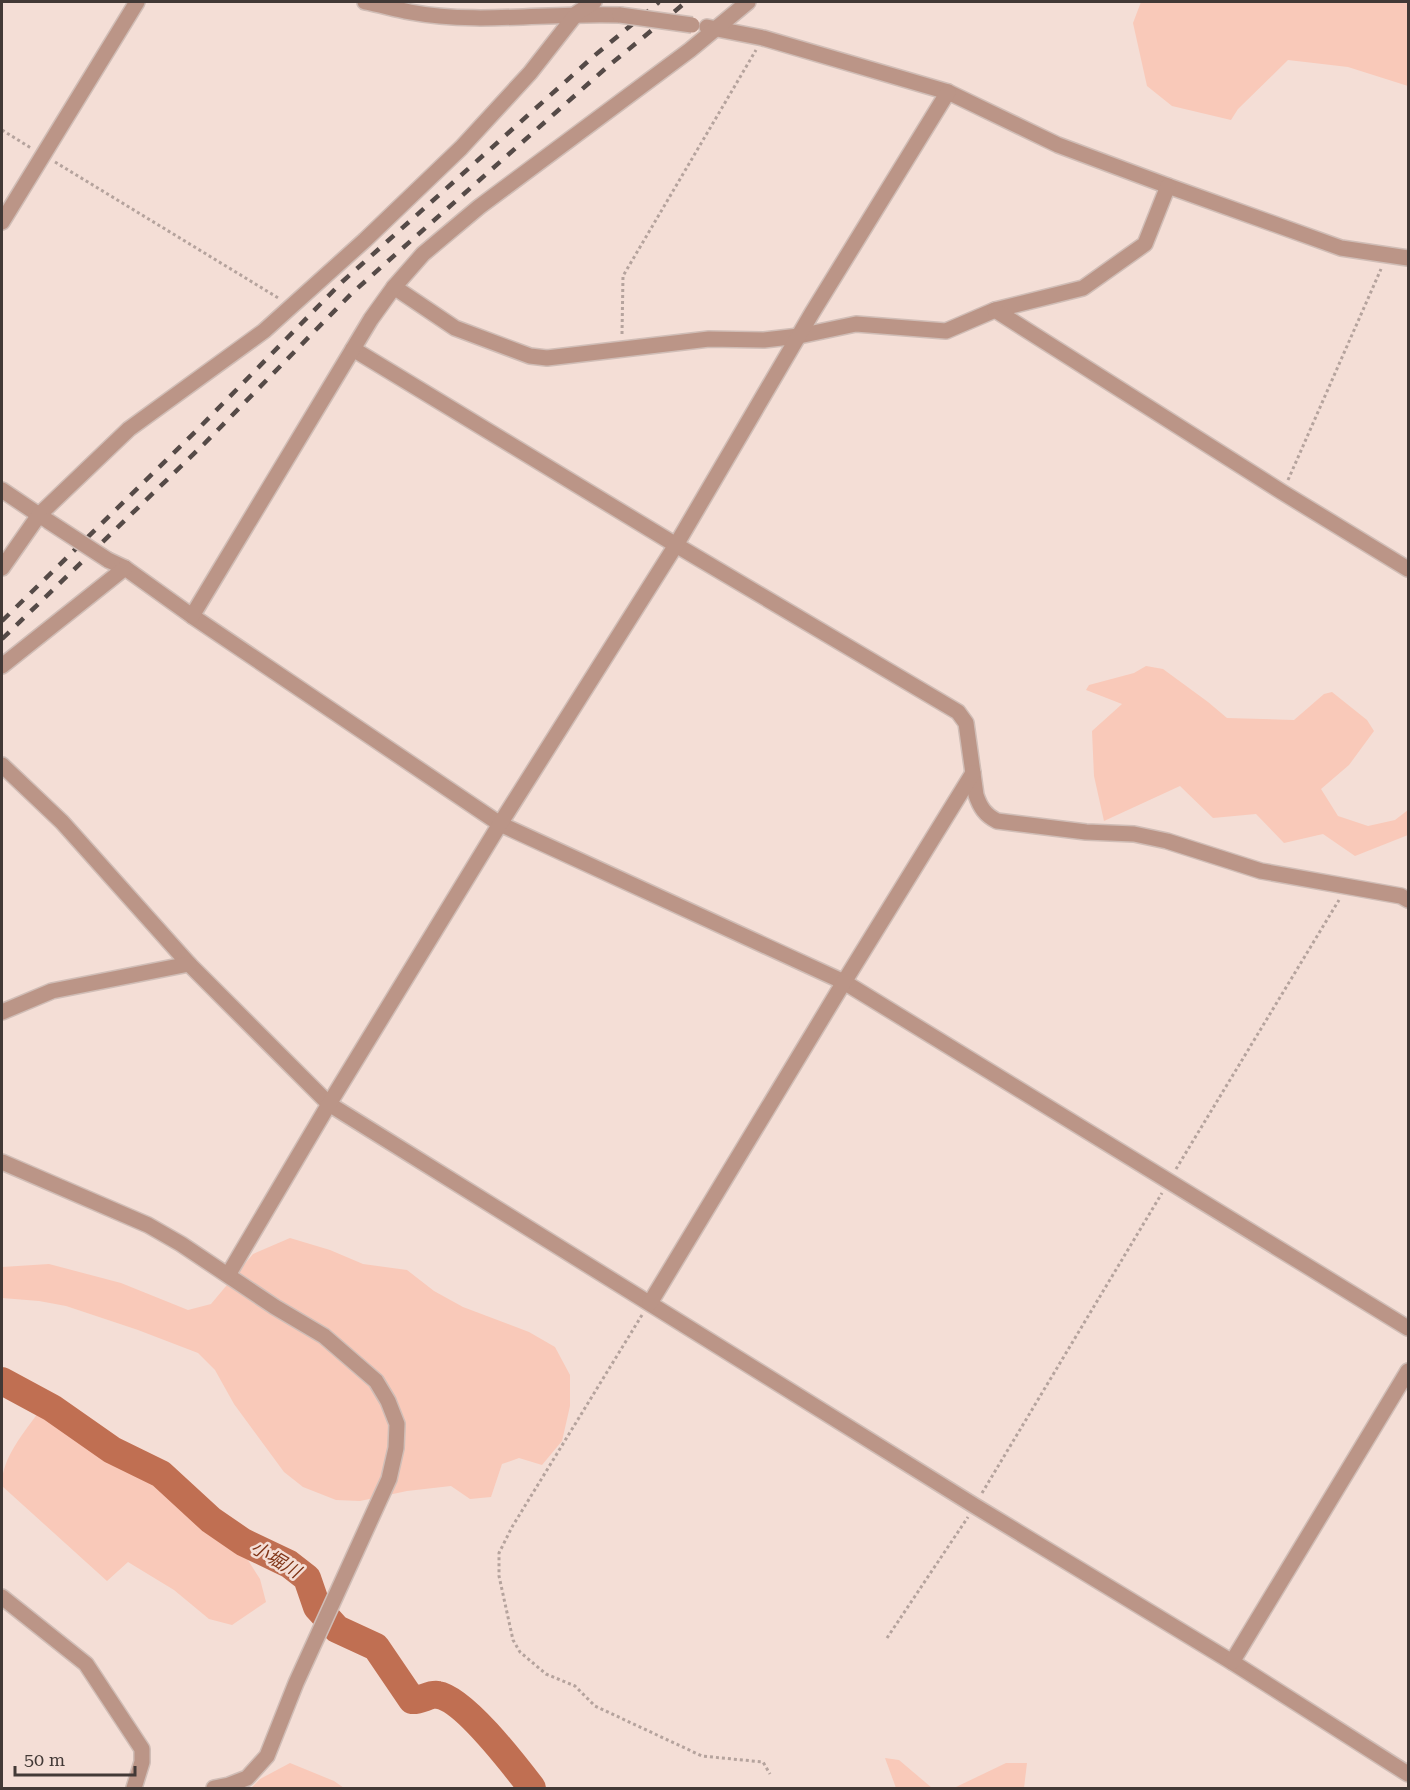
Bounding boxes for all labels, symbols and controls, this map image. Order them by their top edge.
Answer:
water label: 小堀川 [247,1536,306,1583]
scale bar [15,1739,135,1777]
text: 50 m [24,1749,65,1770]

